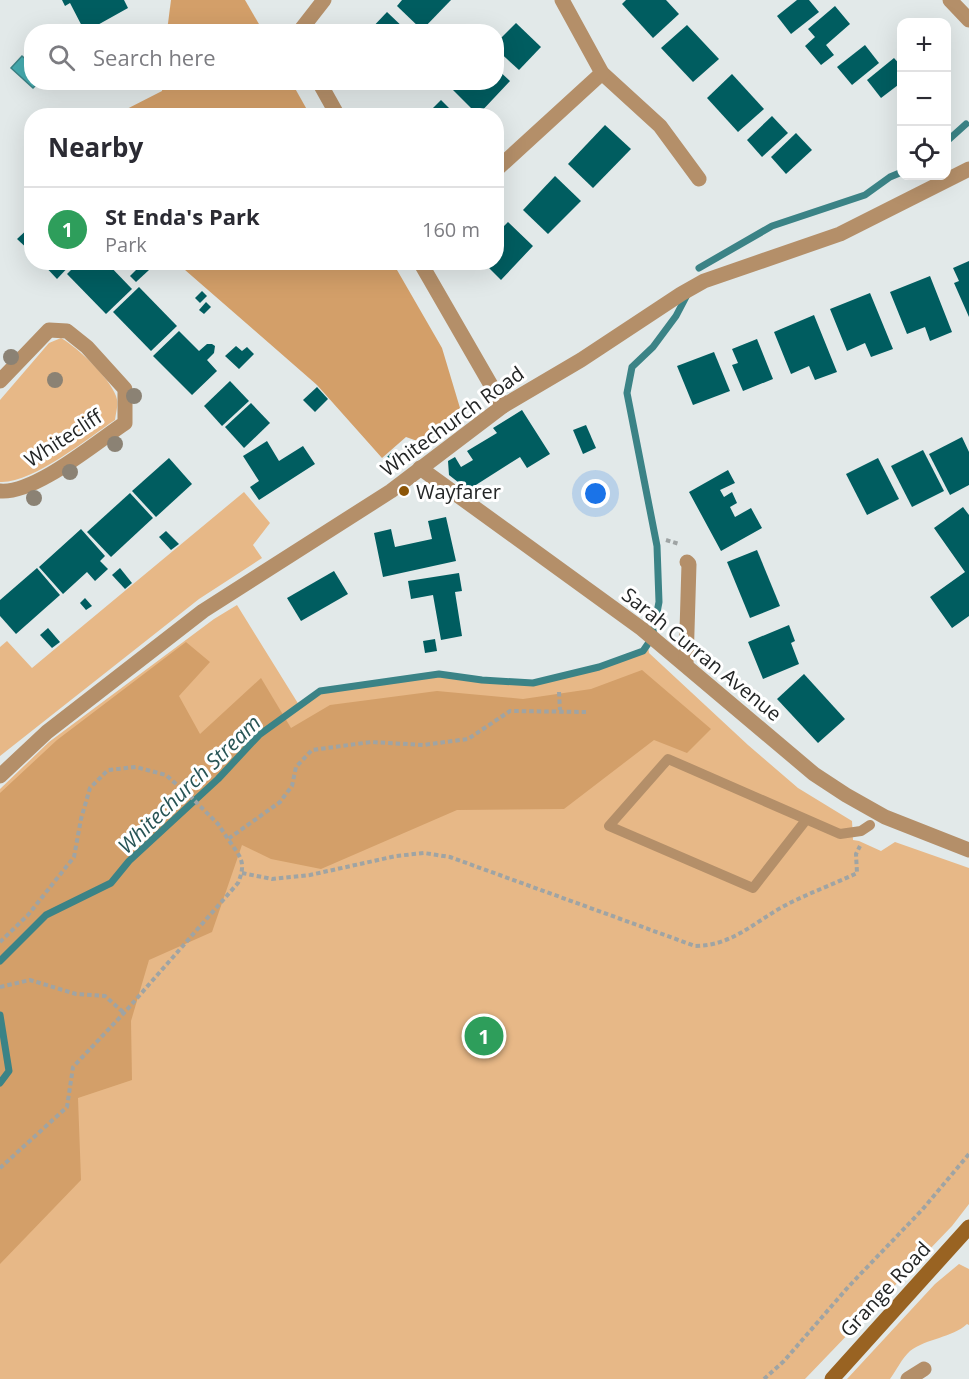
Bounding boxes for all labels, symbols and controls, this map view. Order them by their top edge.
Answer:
map controls [897,18,951,180]
button: + [897,18,951,72]
search box [24,24,504,90]
icon: search [45,41,78,74]
text: Search here [93,42,216,72]
button: − [897,72,951,126]
button: locate [897,126,951,180]
text: Nearby [48,129,143,165]
text: St Enda's Park [105,201,260,231]
text: 1 [62,216,73,243]
text: 160 m [422,216,480,243]
text: Park [105,231,147,258]
street label: Whitechurch Road [375,360,529,482]
street label: Whitecliff [19,402,108,473]
place label: Wayfarer [416,478,501,505]
your location [581,479,610,508]
marker: Wayfarer [397,484,411,498]
street label: Sarah Curran Avenue [616,581,788,727]
water label: Whitechurch Stream [112,709,266,859]
pin: 1 [464,1014,504,1058]
street label: Grange Road [834,1236,936,1342]

